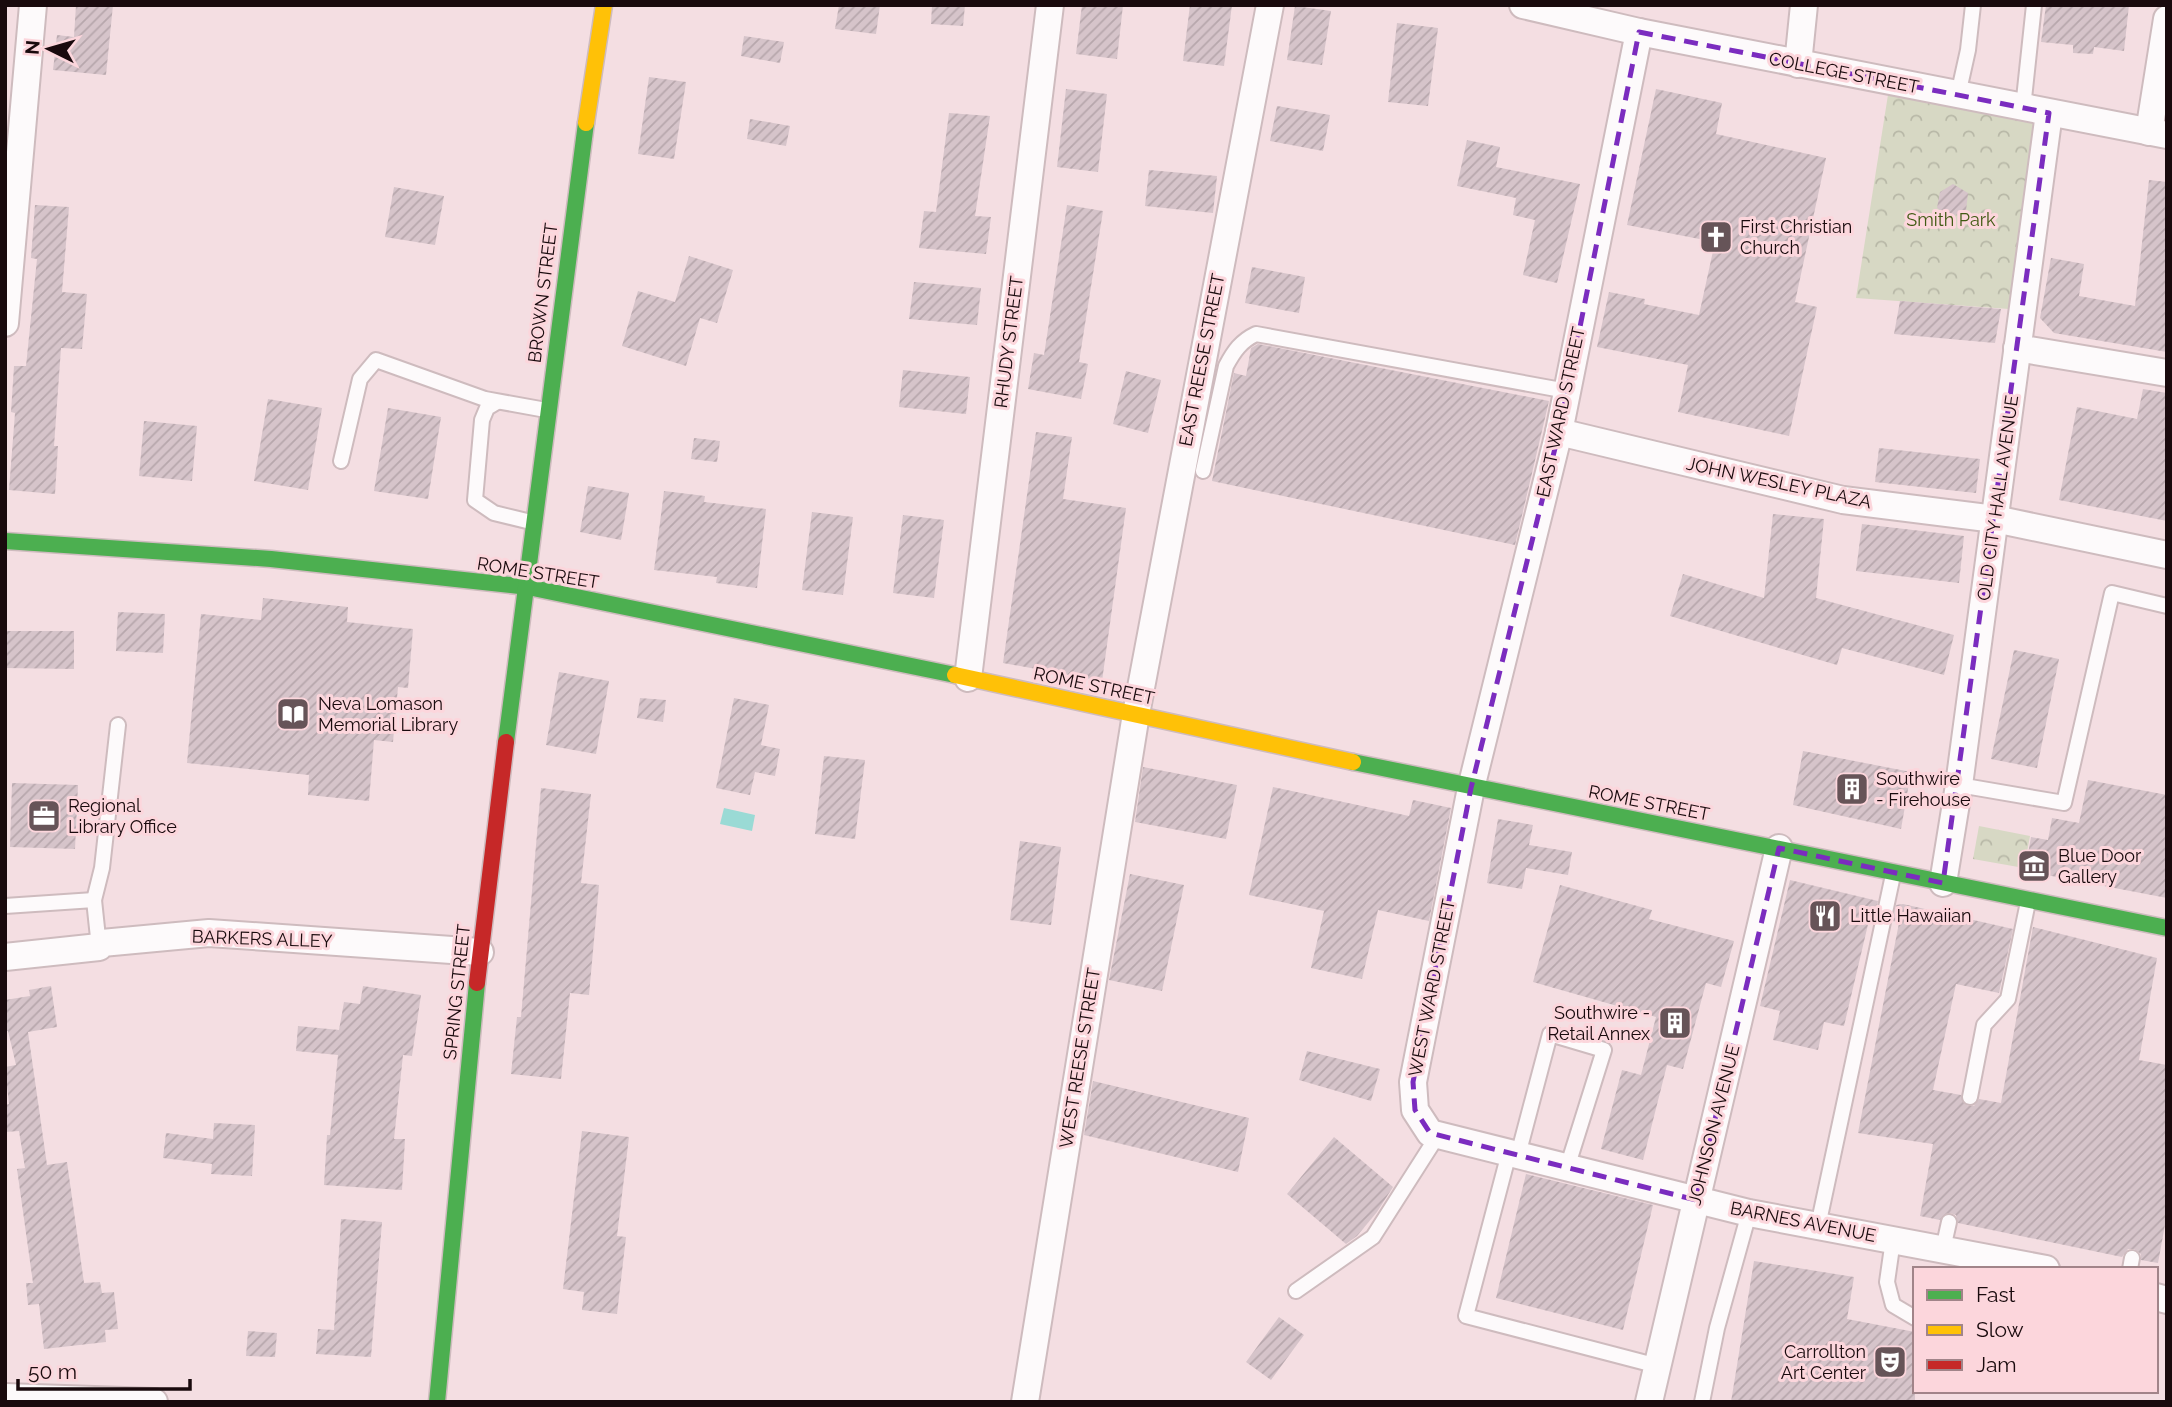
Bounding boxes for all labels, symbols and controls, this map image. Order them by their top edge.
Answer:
north arrow [14,14,84,84]
text: N [20,39,44,56]
street label: COLLEGE STREET [1767,48,1921,97]
park label: Smith Park [1906,209,1996,230]
place label: First Christian Church [1740,216,1852,258]
church icon: First Christian Church [1697,218,1735,256]
street label: BROWN STREET [524,222,561,364]
street label: EAST REESE STREET [1174,272,1229,448]
street label: RHUDY STREET [990,275,1027,409]
street label: EAST WARD STREET [1532,325,1589,499]
street label: OLD CITY HALL AVENUE [1973,394,2022,602]
street label: JOHN WESLEY PLAZA [1685,453,1873,512]
street label: ROME STREET [476,553,601,593]
street label: ROME STREET [1032,662,1157,709]
place label: Neva Lomason Memorial Library [318,693,458,735]
library icon: Neva Lomason Memorial Library [274,695,312,733]
place label: Southwire - Firehouse [1876,768,1971,810]
building icon: Southwire - Firehouse [1833,770,1871,808]
street label: ROME STREET [1587,780,1712,825]
place label: Regional Library Office [68,795,177,837]
office icon: Regional Library Office [25,797,63,835]
place label: Blue Door Gallery [2058,845,2142,887]
museum icon: Blue Door Gallery [2015,847,2053,885]
street label: WEST WARD STREET [1404,897,1459,1079]
restaurant icon: Little Hawaiian [1806,897,1844,935]
place label: Little Hawaiian [1850,905,1972,926]
street label: SPRING STREET [439,923,474,1061]
street label: BARKERS ALLEY [191,926,333,951]
street label: WEST REESE STREET [1055,966,1104,1150]
place label: Southwire - Retail Annex [1547,1002,1650,1044]
building icon: Southwire - Retail Annex [1656,1004,1694,1042]
street label: JOHNSON AVENUE [1683,1043,1744,1207]
street label: BARNES AVENUE [1728,1197,1878,1246]
legend [1913,1267,2158,1393]
text: Fast [1976,1282,2016,1307]
text: Slow [1976,1317,2024,1342]
place label: Carrollton Art Center [1781,1341,1867,1383]
theatre icon: Carrollton Art Center [1871,1343,1909,1381]
scale bar [18,1348,189,1392]
text: Jam [1976,1352,2017,1377]
text: 50 m [28,1359,77,1384]

